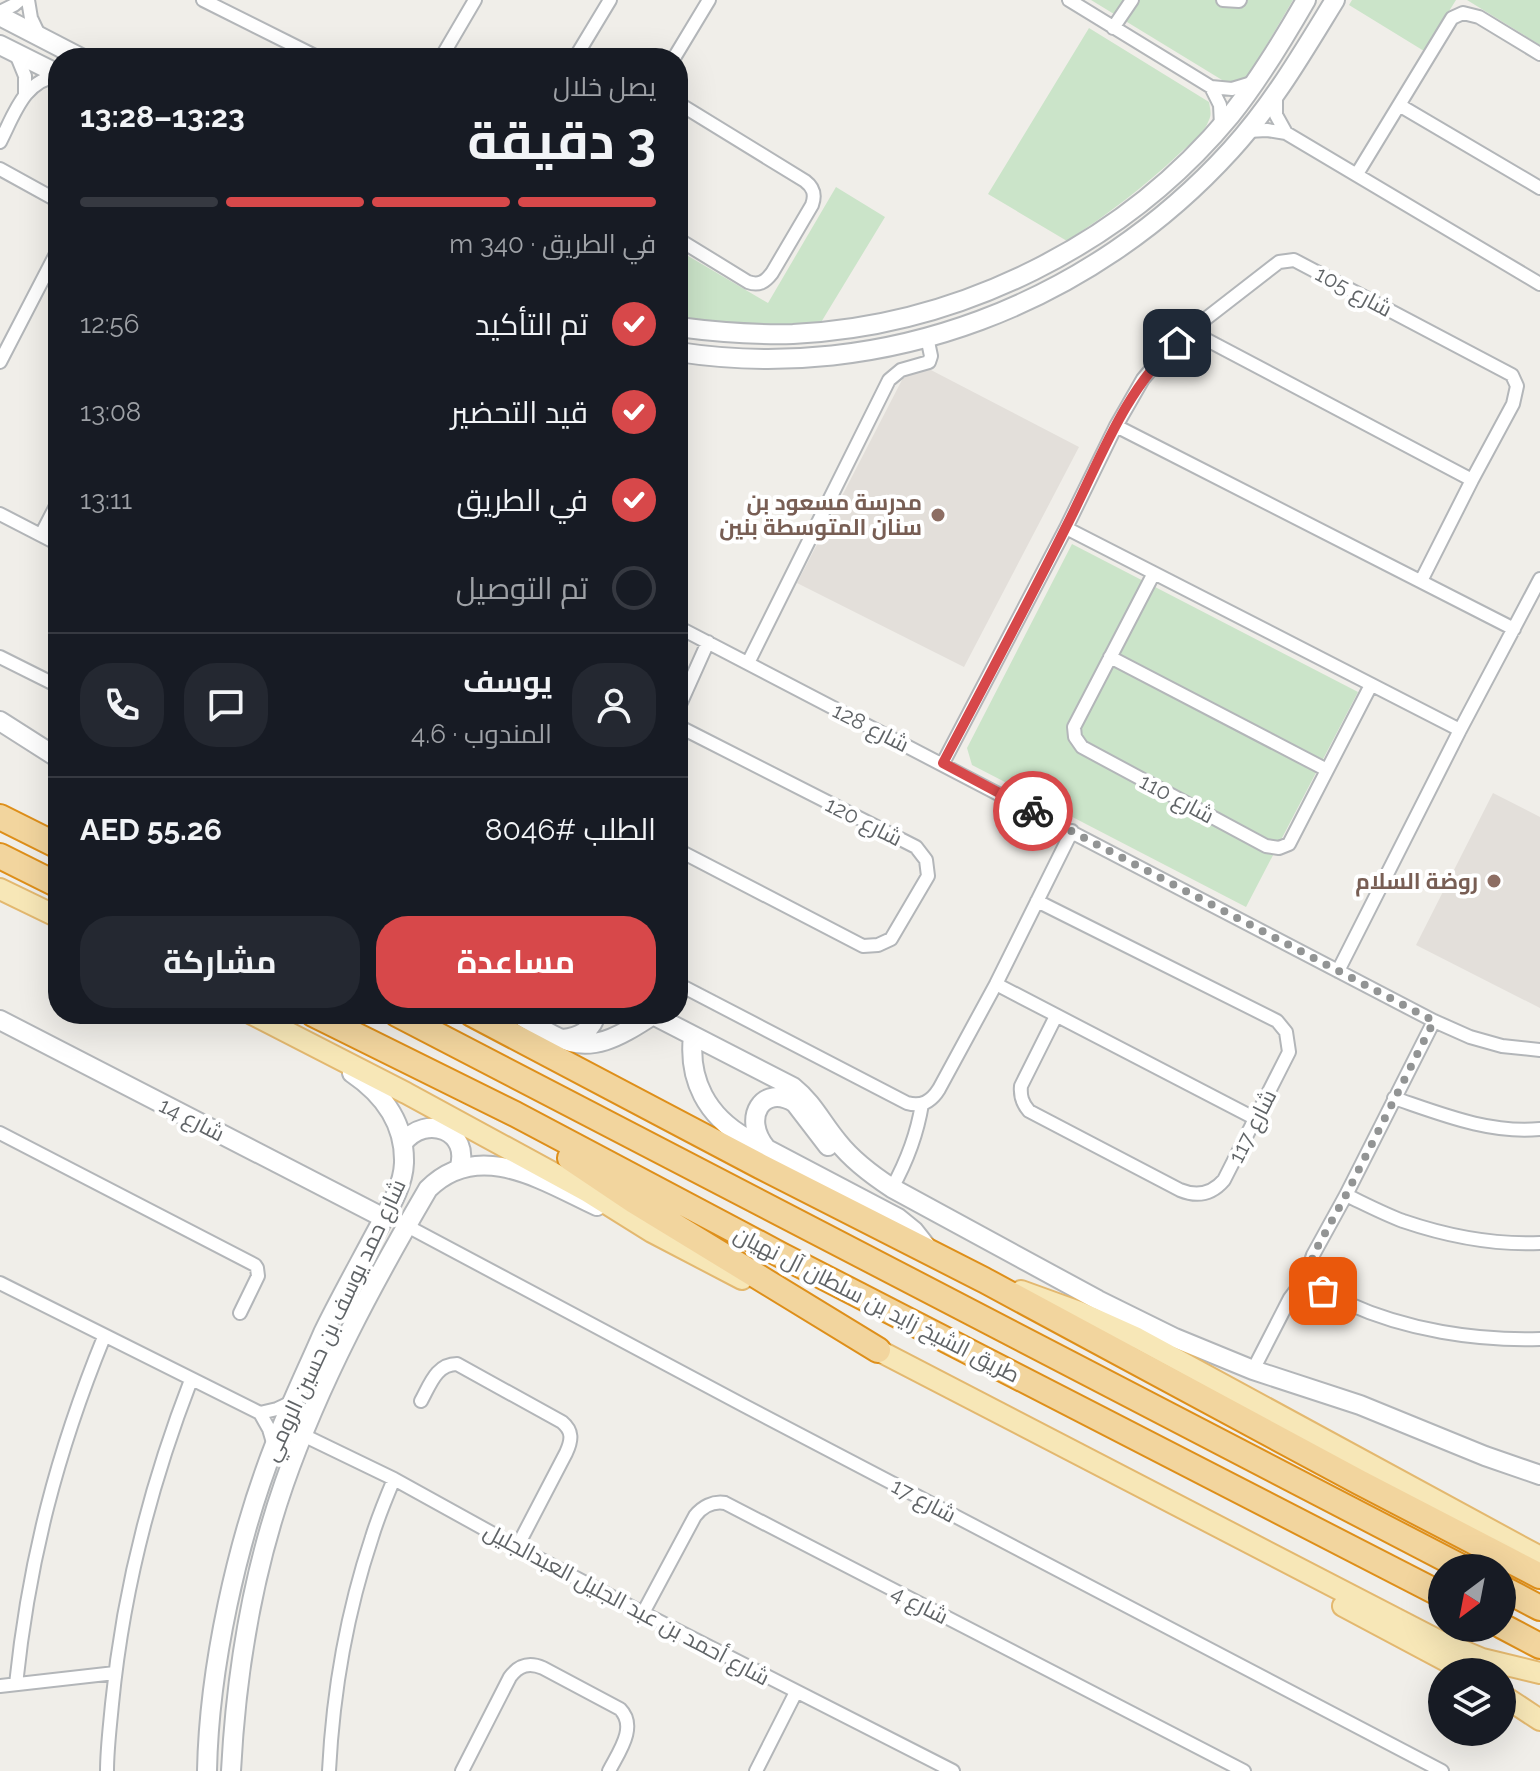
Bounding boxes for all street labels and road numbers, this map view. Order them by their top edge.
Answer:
street label: شارع 105 [1310,260,1397,324]
street label: شارع 128 [828,697,914,759]
street label: شارع 110 [1134,768,1219,830]
street label: شارع 120 [820,791,907,853]
street label: شارع 117 [1223,1085,1283,1168]
street label: شارع 14 [154,1092,229,1148]
street label: شارع حمد يوسف بن حسين الرومي [257,1175,414,1467]
street label: طريق الشيخ زايد بن سلطان آل نهيان [729,1220,1024,1389]
street label: شارع 17 [886,1472,961,1530]
street label: شارع أحمد بن عبد الجليل العبدالجليل [479,1517,774,1692]
street label: شارع 4 [886,1579,953,1631]

